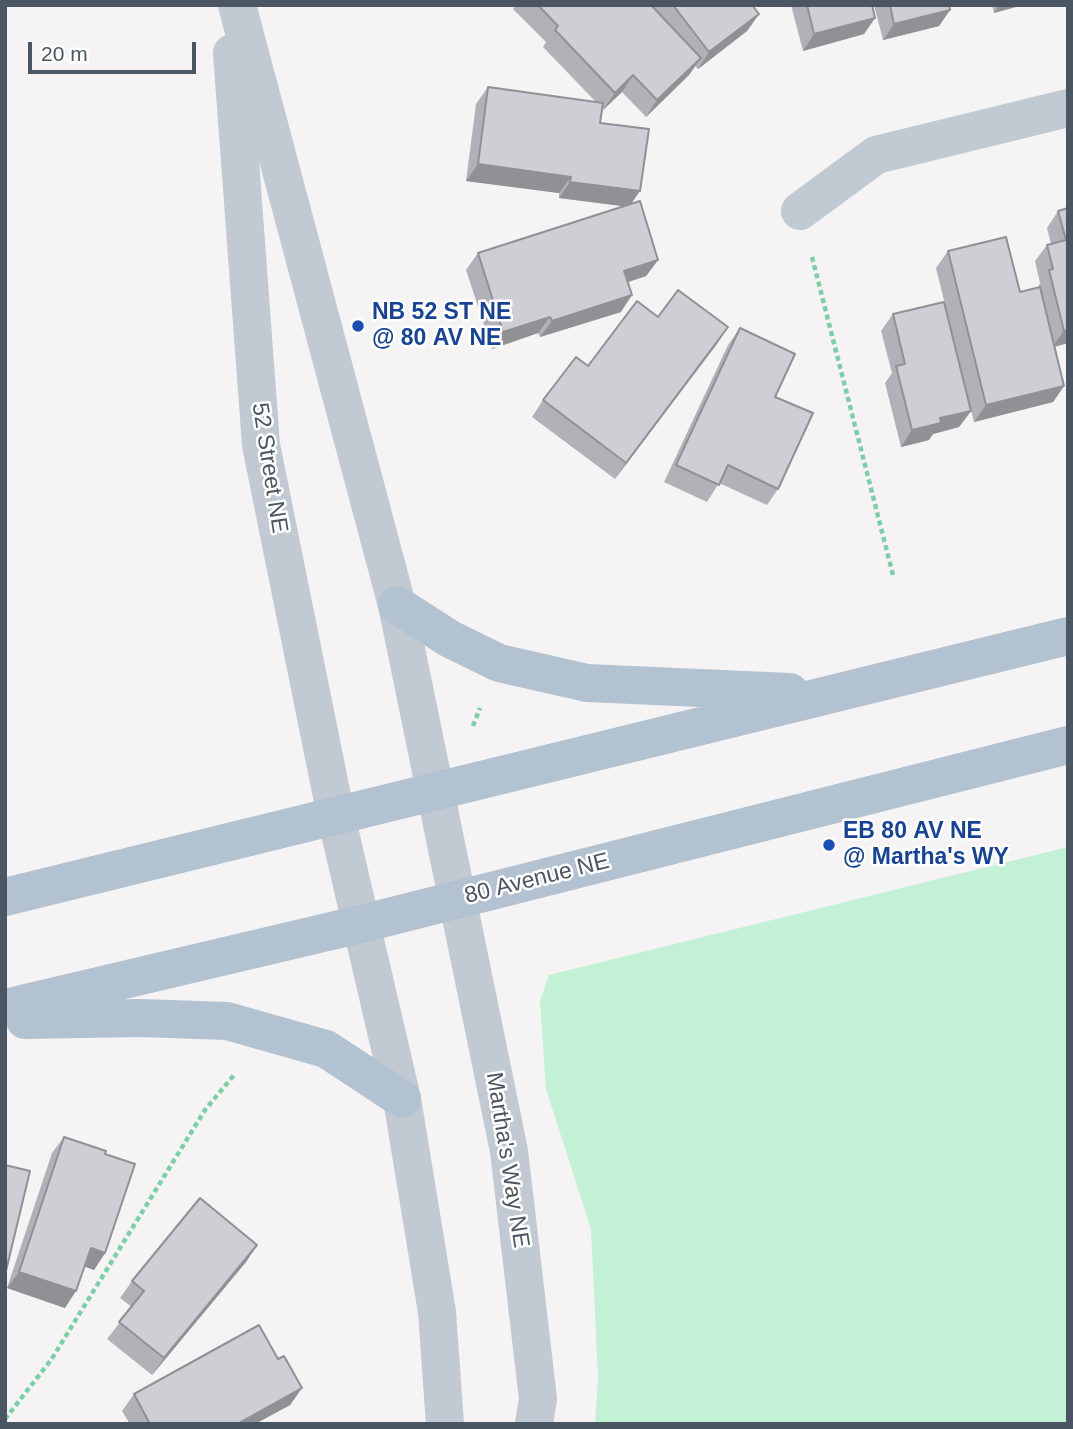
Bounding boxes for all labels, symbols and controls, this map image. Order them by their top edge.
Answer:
scale bar [32,28,200,72]
text: 20 m [41,42,88,65]
place label: NB 52 ST NE @ 80 AV NE [372,299,511,353]
marker: NB 52 ST NE @ 80 AV NE [350,318,366,334]
street label: 52 Street NE [245,401,293,535]
place label: EB 80 AV NE @ Martha's WY [843,818,1009,872]
marker: EB 80 AV NE @ Martha's WY [821,837,837,853]
street label: 80 Avenue NE [462,848,612,910]
street label: Martha's Way NE [479,1070,535,1250]

